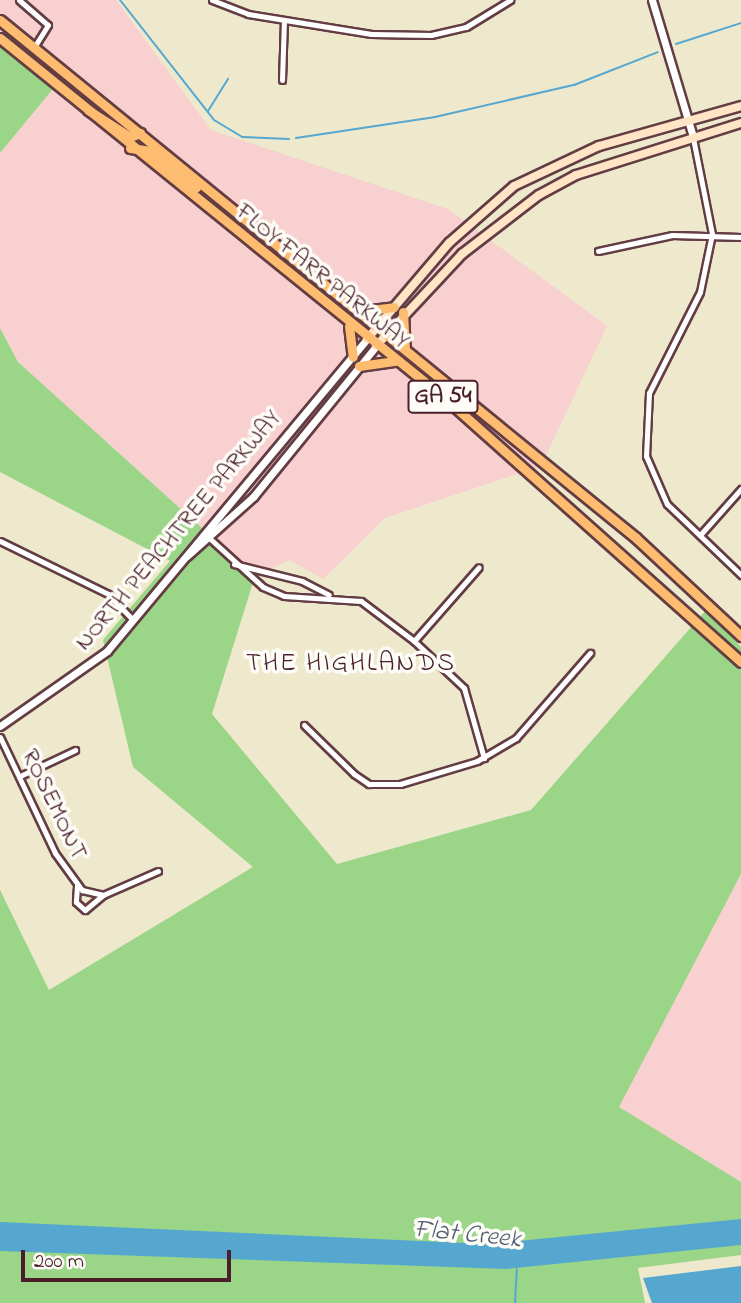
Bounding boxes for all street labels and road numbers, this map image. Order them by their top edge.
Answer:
street label: FLOY FARR PARKWAY [229,198,415,356]
road number: GA 54 [406,378,480,416]
street label: NORTH PEACHTREE PARKWAY [70,405,288,657]
street label: ROSEMONT [14,745,92,865]

